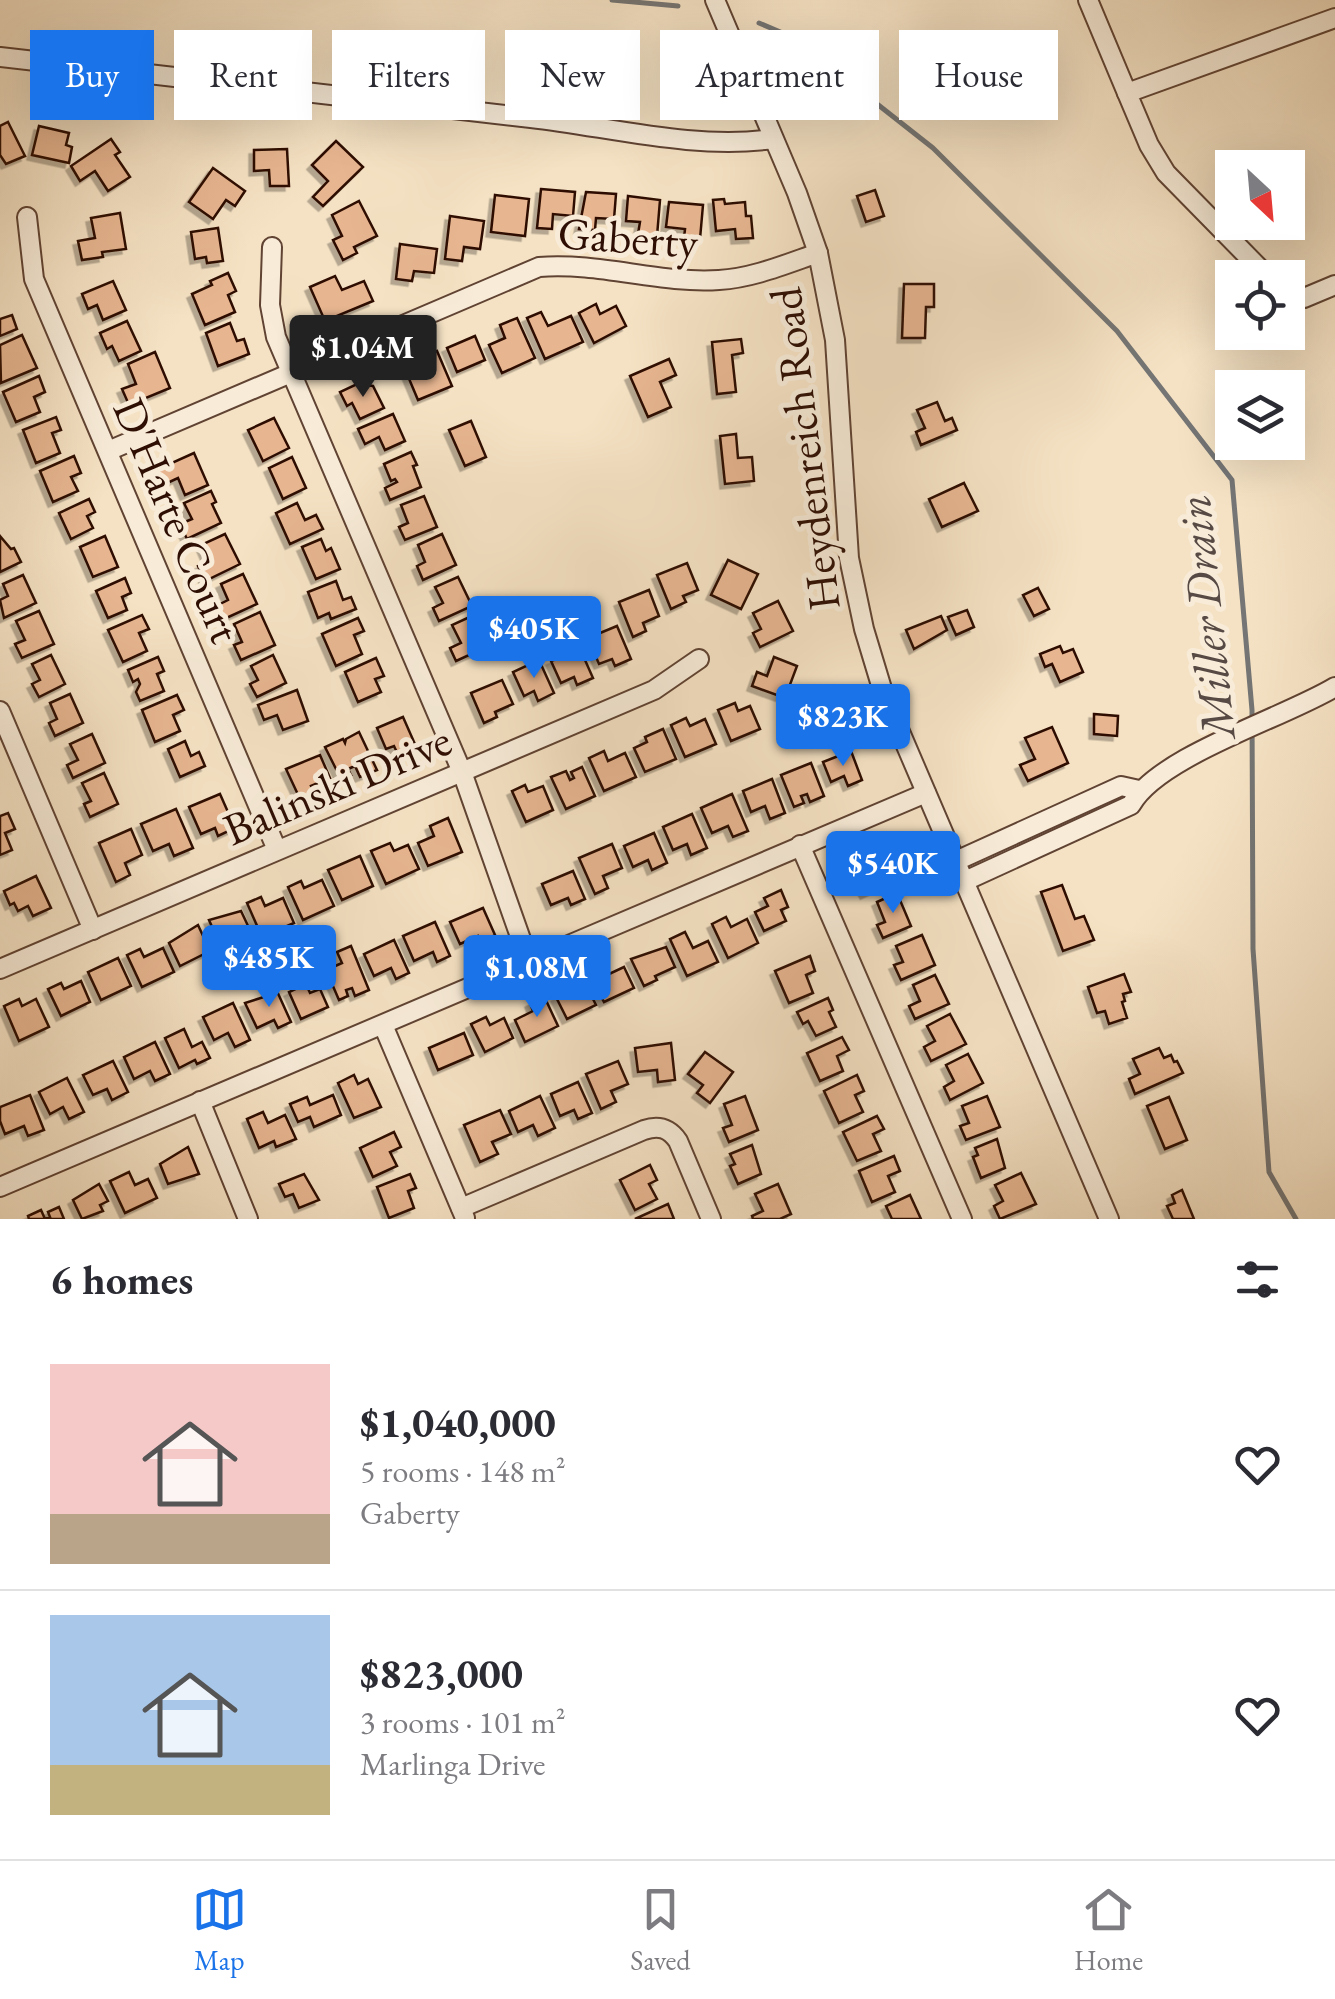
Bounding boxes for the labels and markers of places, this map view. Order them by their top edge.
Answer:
pin: $1.04M [282,315,444,400]
pin: $405K [464,596,604,681]
pin: $823K [773,684,913,769]
pin: $540K [823,831,963,916]
pin: $485K [199,925,339,1010]
pin: $1.08M [456,935,618,1020]

